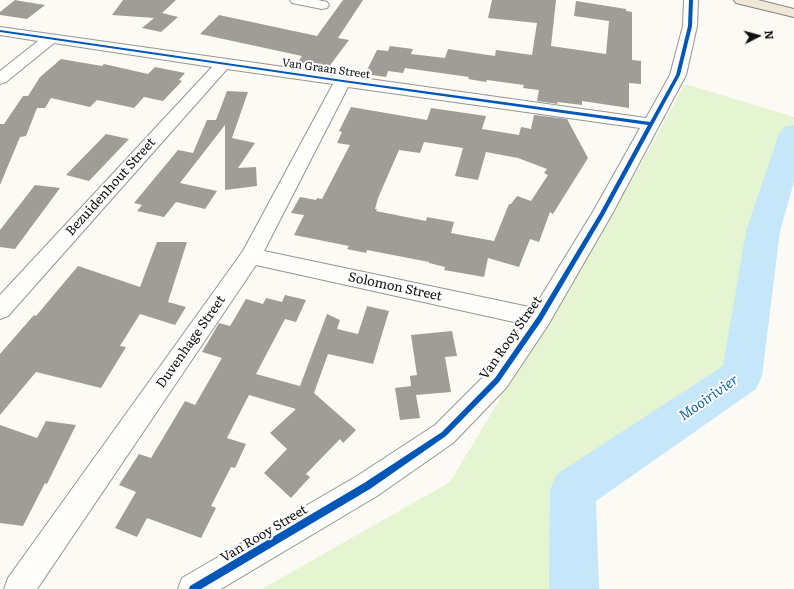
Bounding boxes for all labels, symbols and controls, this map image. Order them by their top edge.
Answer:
north arrow [738,16,778,56]
text: N [761,29,778,40]
street label: Van Graan Street [281,56,371,82]
street label: Bezuidenhout Street [63,135,159,239]
street label: Solomon Street [347,269,443,305]
street label: Duvenhage Street [153,293,229,391]
street label: Van Rooy Street [476,293,546,383]
water label: Mooirivier [676,371,742,425]
street label: Van Rooy Street [218,502,310,566]

